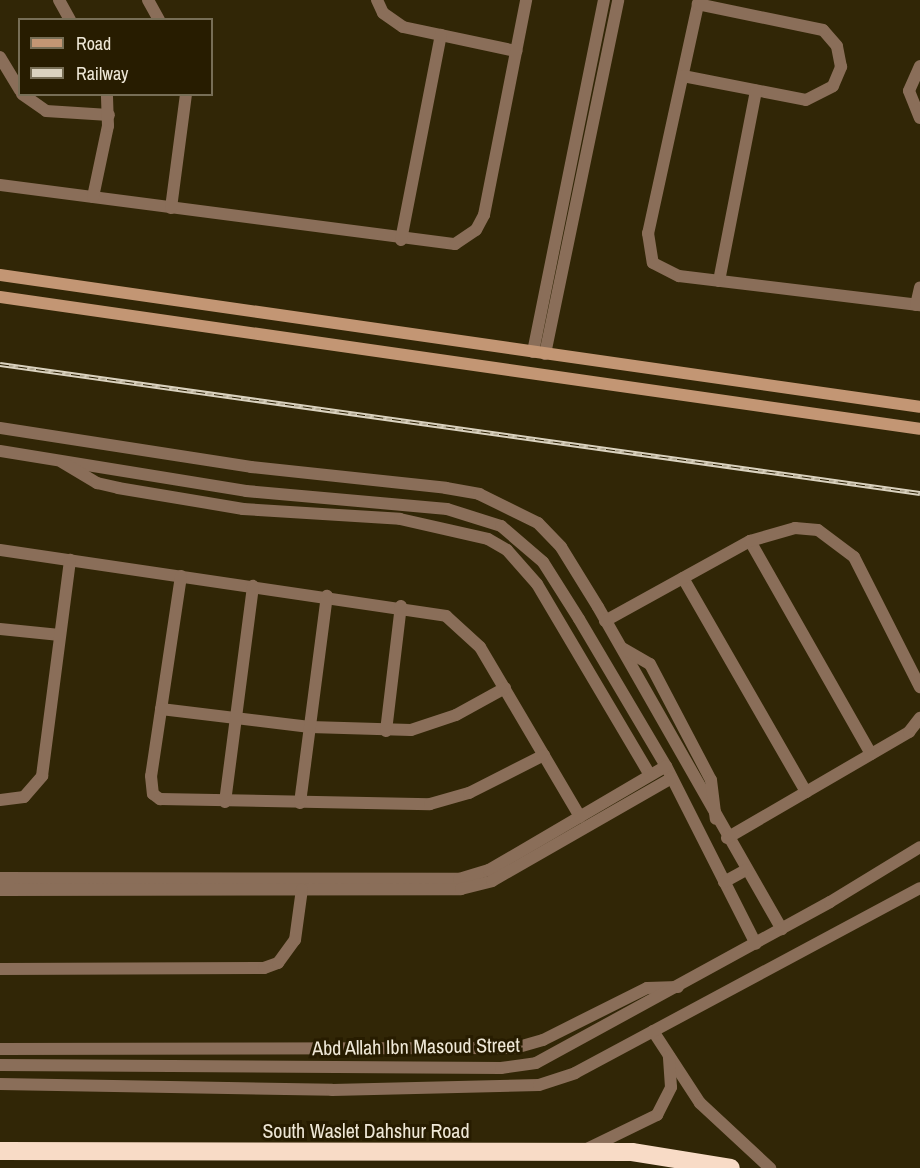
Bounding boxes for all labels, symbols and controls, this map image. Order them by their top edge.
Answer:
legend [18,18,213,96]
text: Road [76,31,111,56]
text: Railway [76,61,129,86]
street label: Abd Allah Ibn Masoud Street [311,1032,521,1060]
street label: South Waslet Dahshur Road [262,1118,470,1142]

